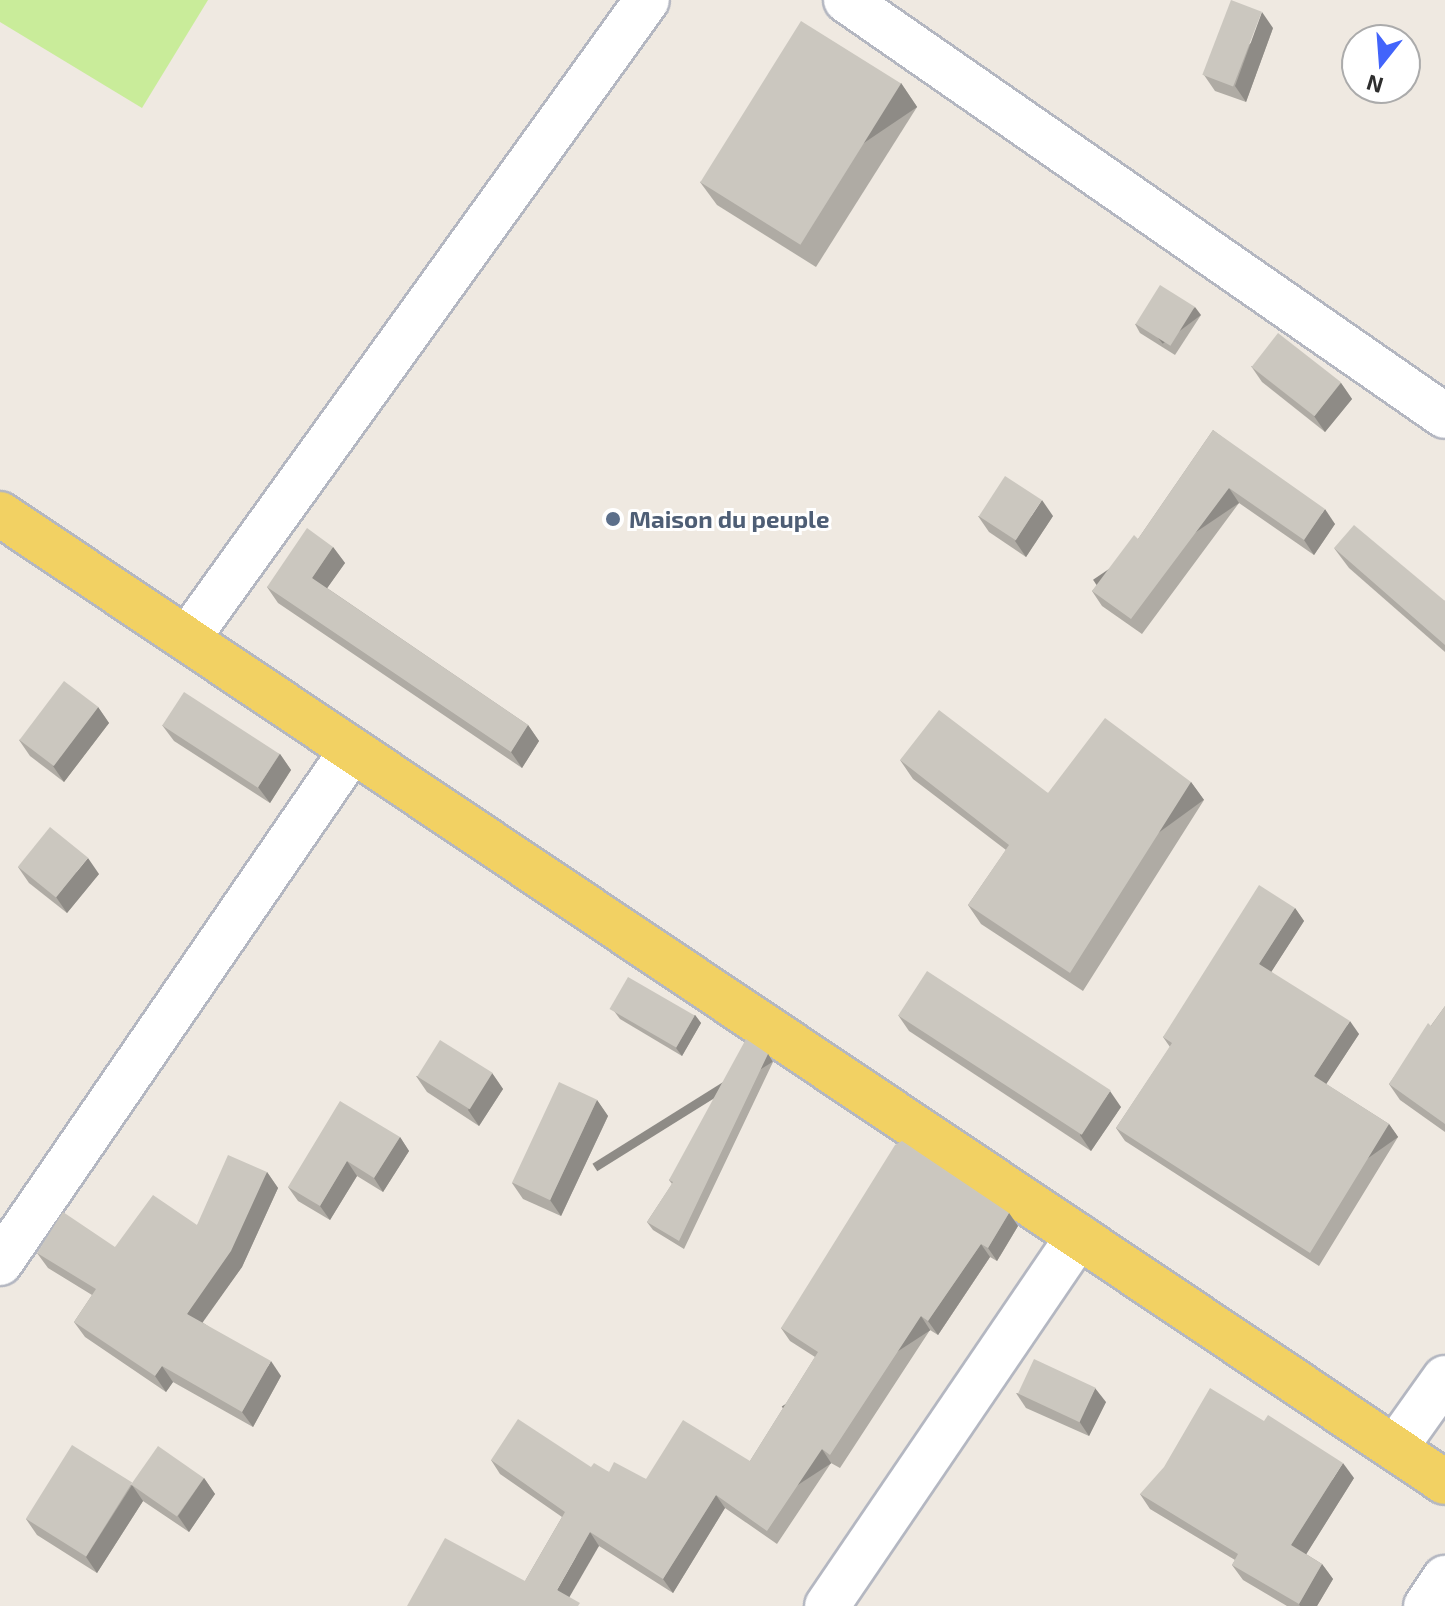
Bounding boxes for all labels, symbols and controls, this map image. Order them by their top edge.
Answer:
north arrow [1341,24,1421,104]
text: N [1363,70,1386,100]
place label: Maison du peuple [629,505,829,533]
marker: Maison du peuple [604,510,622,528]

